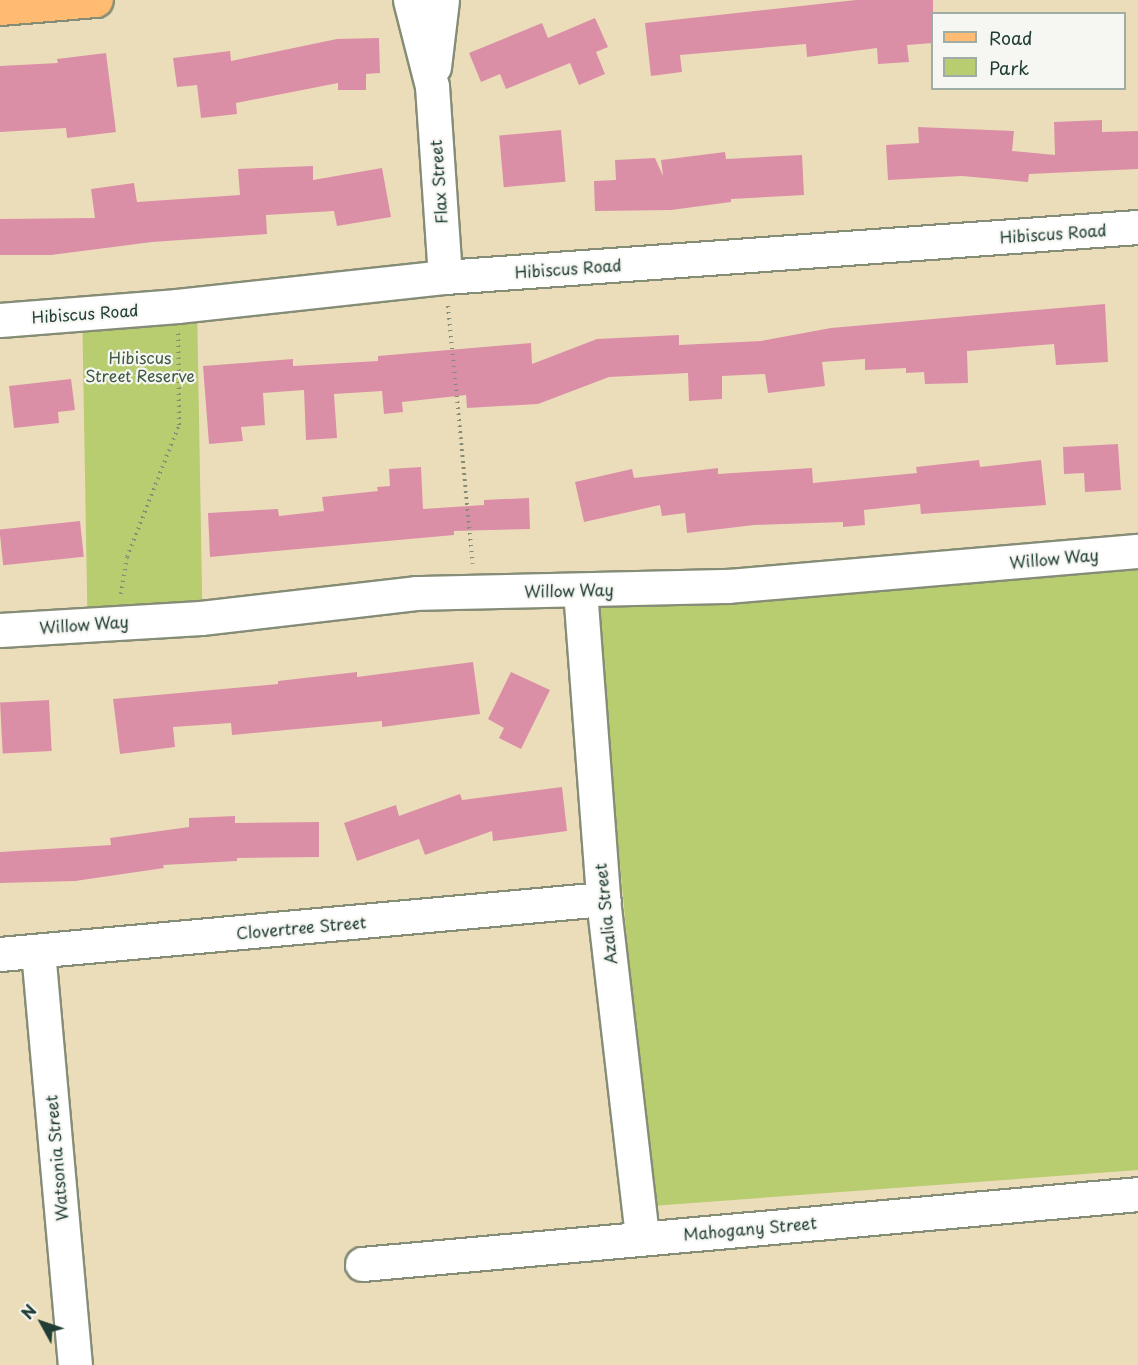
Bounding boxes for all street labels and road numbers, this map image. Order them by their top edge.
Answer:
street label: Flax Street [425,139,451,225]
street label: Hibiscus Road [999,220,1107,246]
street label: Hibiscus Road [514,255,622,281]
street label: Hibiscus Road [31,300,139,326]
street label: Willow Way [1008,545,1100,571]
street label: Willow Way [524,580,614,600]
street label: Willow Way [38,611,130,637]
street label: Azalia Street [590,862,620,966]
street label: Clovertree Street [234,912,368,942]
street label: Watsonia Street [41,1095,71,1221]
street label: Mahogany Street [683,1213,817,1243]

